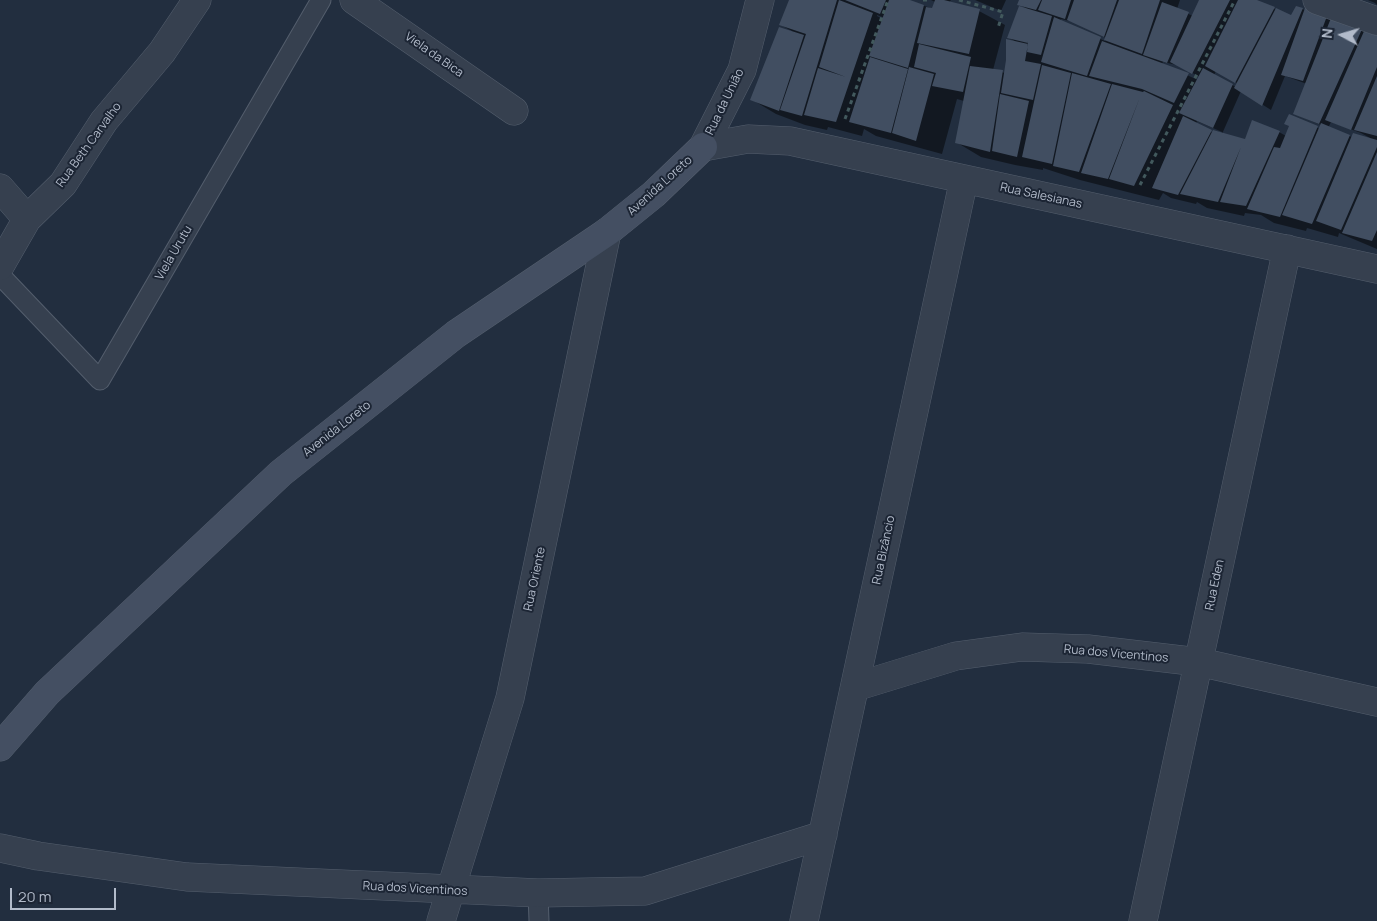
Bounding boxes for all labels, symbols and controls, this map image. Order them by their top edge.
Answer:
north arrow [1317,10,1367,60]
text: N [1317,27,1337,39]
street label: Viela da Bica [402,30,466,80]
street label: Rua da União [703,66,747,138]
street label: Rua Beth Carvalho [53,100,125,190]
street label: Avenida Loreto [625,153,695,219]
street label: Rua Salesianas [999,180,1083,212]
street label: Viela Urutu [153,223,195,283]
street label: Avenida Loreto [300,398,374,460]
street label: Rua Bizâncio [870,514,898,586]
street label: Rua Oriente [521,546,549,612]
street label: Rua Eden [1203,558,1227,612]
street label: Rua dos Vicentinos [1063,642,1169,666]
scale bar [12,878,119,910]
street label: Rua dos Vicentinos [362,879,468,899]
text: 20 m [18,886,51,907]

